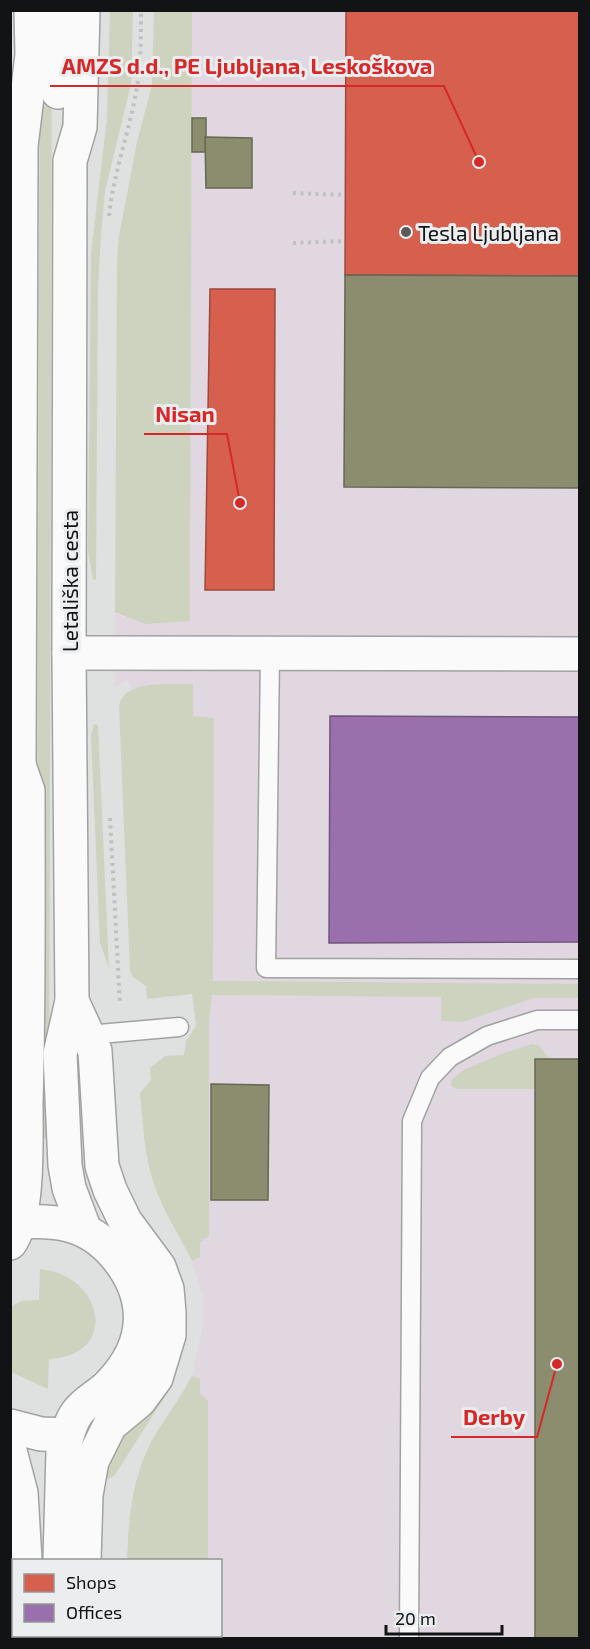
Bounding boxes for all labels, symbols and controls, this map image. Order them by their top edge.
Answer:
callout: AMZS d.d., PE Ljubljana, Leskoškova [50,46,444,86]
text: AMZS d.d., PE Ljubljana, Leskoškova [62,52,432,78]
place label: Tesla Ljubljana [418,220,559,246]
marker: Tesla Ljubljana [399,225,413,239]
callout: Nisan [144,394,227,434]
text: Nisan [155,400,215,426]
street label: Letališka cesta [57,510,82,652]
callout: Derby [451,1397,537,1437]
text: Derby [463,1403,526,1430]
legend [12,1559,222,1637]
text: Shops [66,1571,116,1593]
scale bar [386,1598,502,1636]
text: Offices [66,1601,122,1623]
text: 20 m [395,1607,436,1629]

